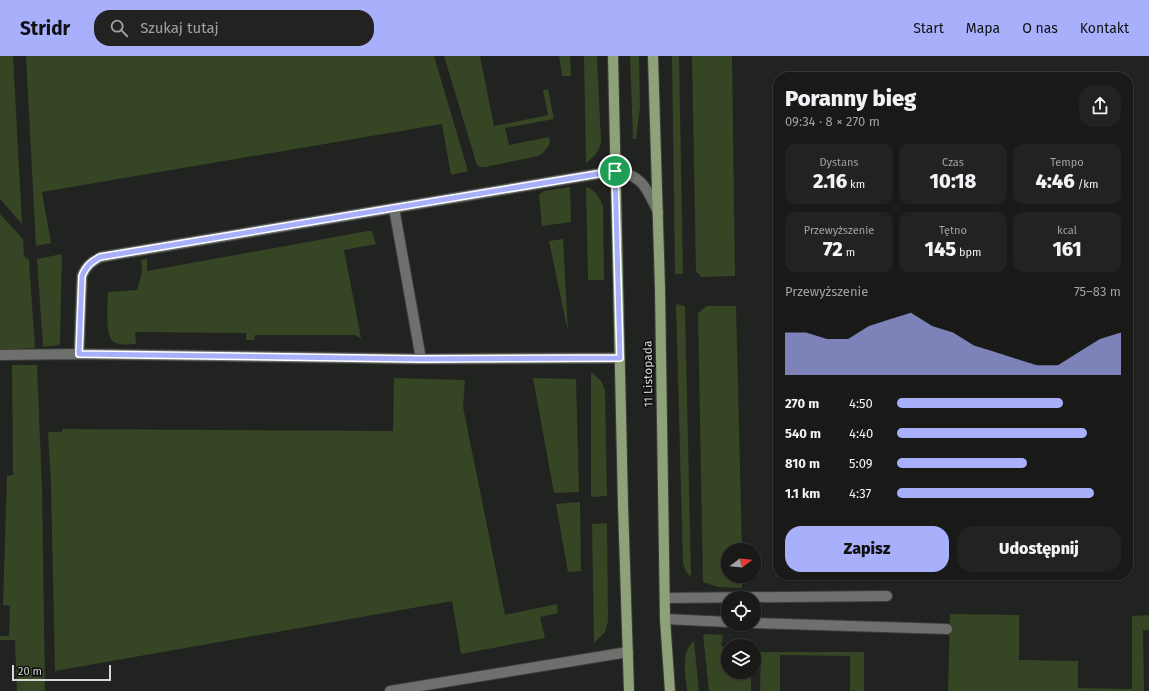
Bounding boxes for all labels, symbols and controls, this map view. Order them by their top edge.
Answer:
search box [94,10,374,46]
text: Stridr [20,17,70,40]
icon: search [108,17,130,39]
text: Szukaj tutaj [140,19,219,37]
text: Start [913,20,944,37]
text: Mapa [966,20,1000,37]
text: O nas [1022,20,1058,37]
text: Kontakt [1080,20,1129,37]
text: Poranny bieg [785,85,916,112]
button: share [1079,85,1121,127]
text: 09:34 · 8 × 270 m [785,114,880,129]
pin [598,154,632,188]
text: Dystans [819,156,859,169]
text: Czas [942,156,964,169]
text: Tempo [1050,156,1084,169]
icon: arrive [604,160,626,182]
text: 2.16 [813,169,847,193]
text: 10:18 [930,169,976,193]
text: 4:46 [1036,169,1075,193]
text: km [847,178,865,191]
text: /km [1075,178,1098,191]
text: Przewyższenie [804,224,874,237]
text: Tętno [939,224,967,237]
text: kcal [1057,224,1077,237]
text: 72 [823,237,843,261]
text: 145 [924,237,956,261]
text: 161 [1052,237,1082,261]
text: m [843,246,855,259]
text: bpm [956,246,982,259]
text: Przewyższenie [785,284,868,299]
text: 75–83 m [1074,284,1121,299]
street label: 11 Listopada [640,340,656,408]
text: 270 m [785,396,819,411]
text: 4:50 [849,396,873,411]
text: 540 m [785,426,821,441]
text: 4:40 [849,426,873,441]
text: 810 m [785,456,820,471]
text: 5:09 [849,456,873,471]
text: 1.1 km [785,486,820,501]
text: 4:37 [849,486,871,501]
button: Zapisz [785,526,949,572]
button: Udostępnij [957,526,1121,572]
north arrow [721,543,761,583]
map controls [721,543,761,679]
button: locate [721,591,761,631]
button: layers [721,639,761,679]
scale bar [12,663,111,682]
text: 20 m [18,665,42,678]

